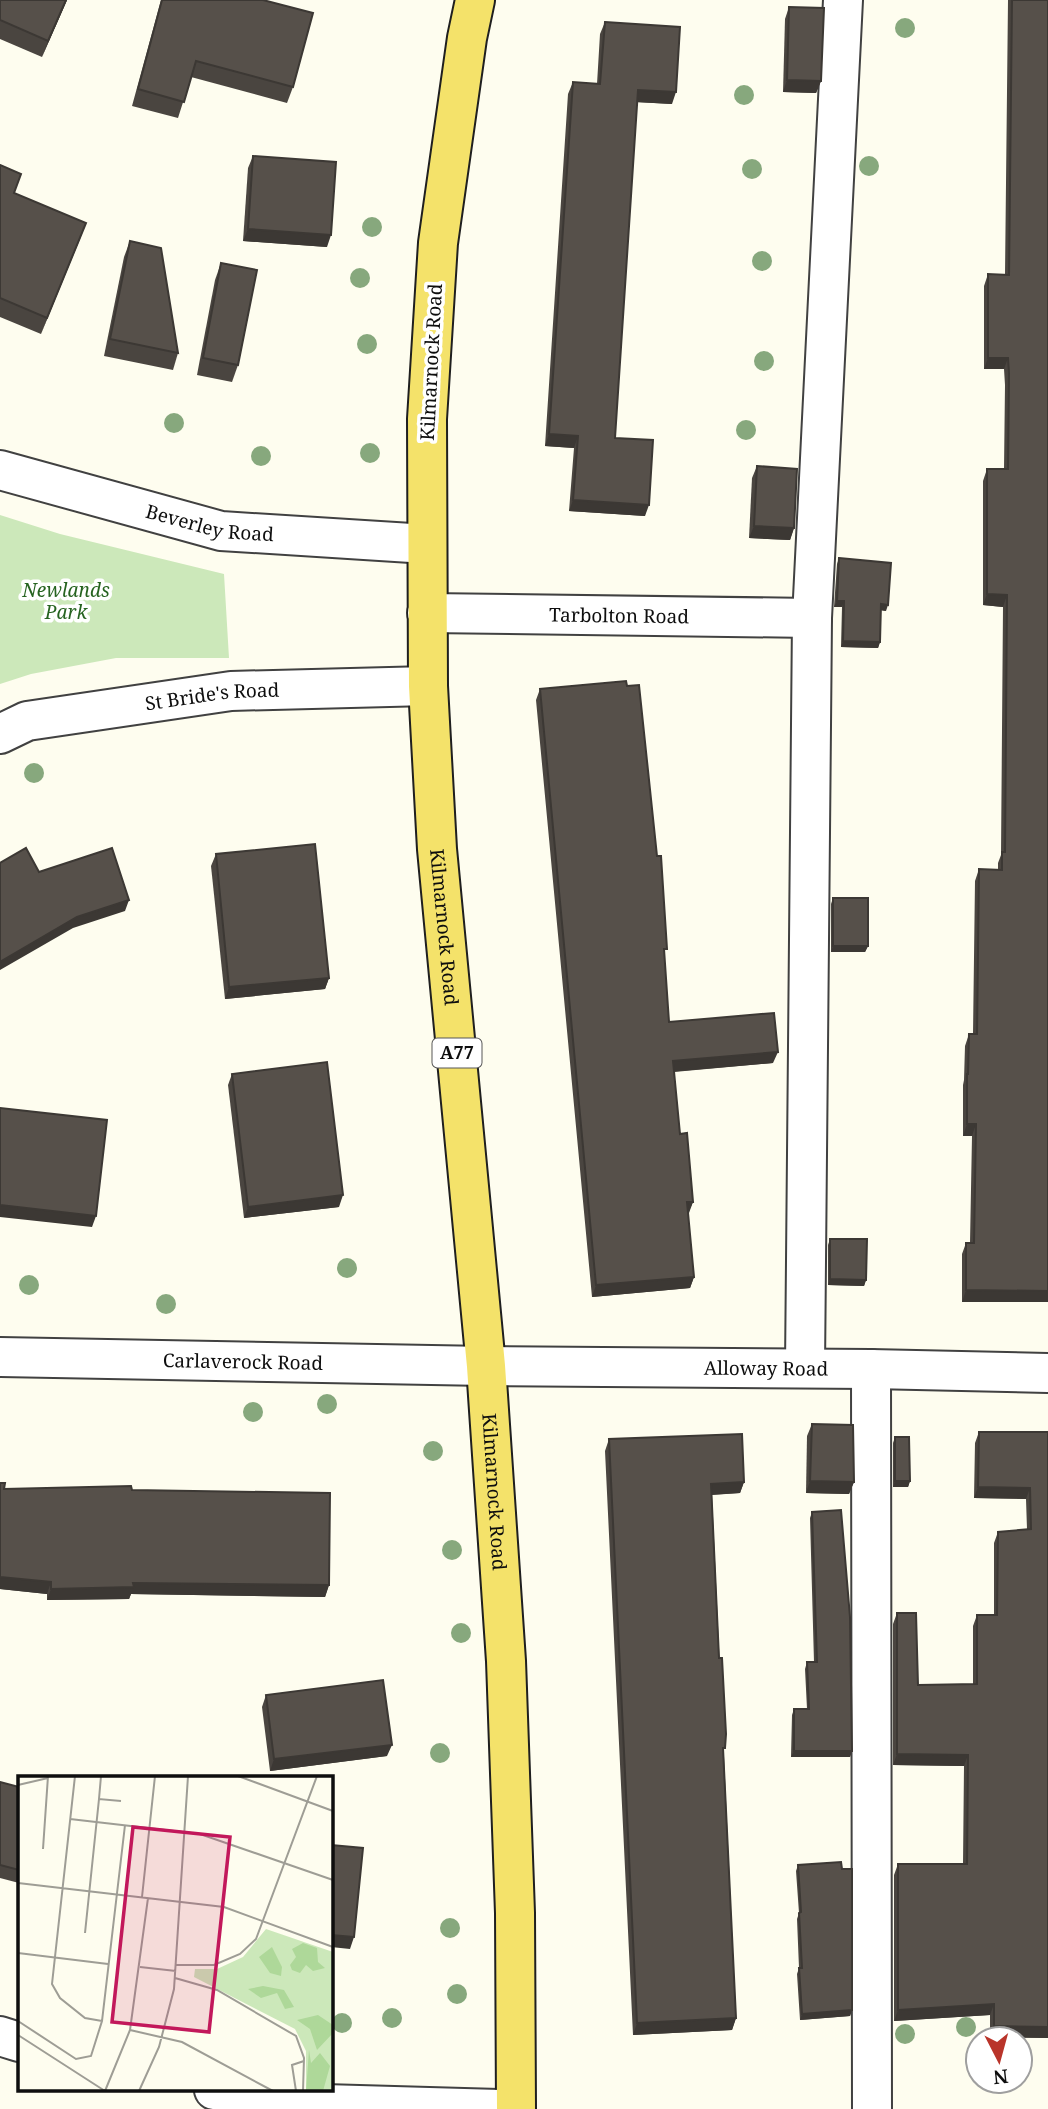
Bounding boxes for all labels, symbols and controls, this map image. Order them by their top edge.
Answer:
street label: Kilmarnock Road [414,282,448,441]
street label: Beverley Road [143,498,275,547]
park label: Newlands Park [21,577,110,625]
street label: Tarbolton Road [549,602,689,629]
street label: St Bride's Road [143,677,280,716]
street label: Kilmarnock Road [424,848,465,1007]
road number: A77 [433,1038,482,1068]
street label: Carlaverock Road [163,1347,324,1376]
street label: Alloway Road [704,1355,829,1382]
street label: Kilmarnock Road [476,1413,513,1572]
inset map [18,1776,332,2092]
north arrow [964,2025,1034,2095]
text: N [992,2063,1010,2091]

